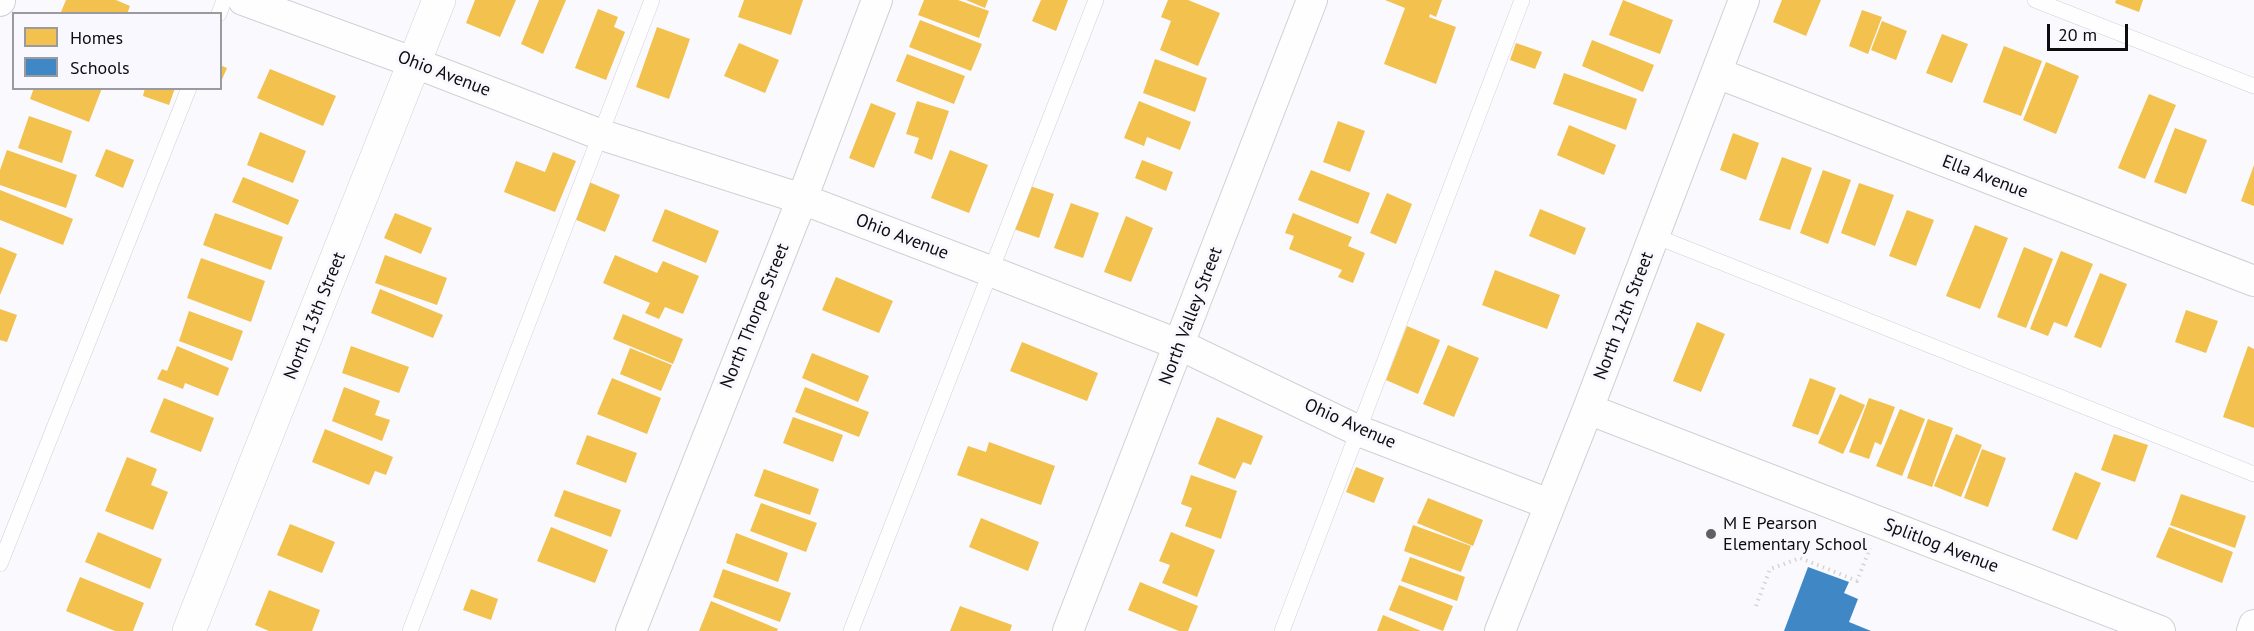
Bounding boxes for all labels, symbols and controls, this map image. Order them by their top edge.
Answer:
legend [12,12,222,90]
scale bar [2050,12,2131,50]
text: 20 m [2058,23,2097,46]
text: Homes [70,26,123,49]
street label: Ohio Avenue [395,46,493,102]
text: Schools [70,56,130,79]
street label: Ella Avenue [1939,151,2031,203]
street label: Ohio Avenue [853,209,951,265]
street label: North Thorpe Street [716,240,794,392]
street label: North Valley Street [1155,244,1227,388]
street label: North 13th Street [280,249,350,383]
street label: North 12th Street [1590,249,1658,383]
street label: Ohio Avenue [1301,394,1399,454]
place label: M E Pearson Elementary School [1723,513,1867,556]
street label: Splitlog Avenue [1881,514,2001,578]
marker: M E Pearson Elementary School [1704,527,1718,541]

